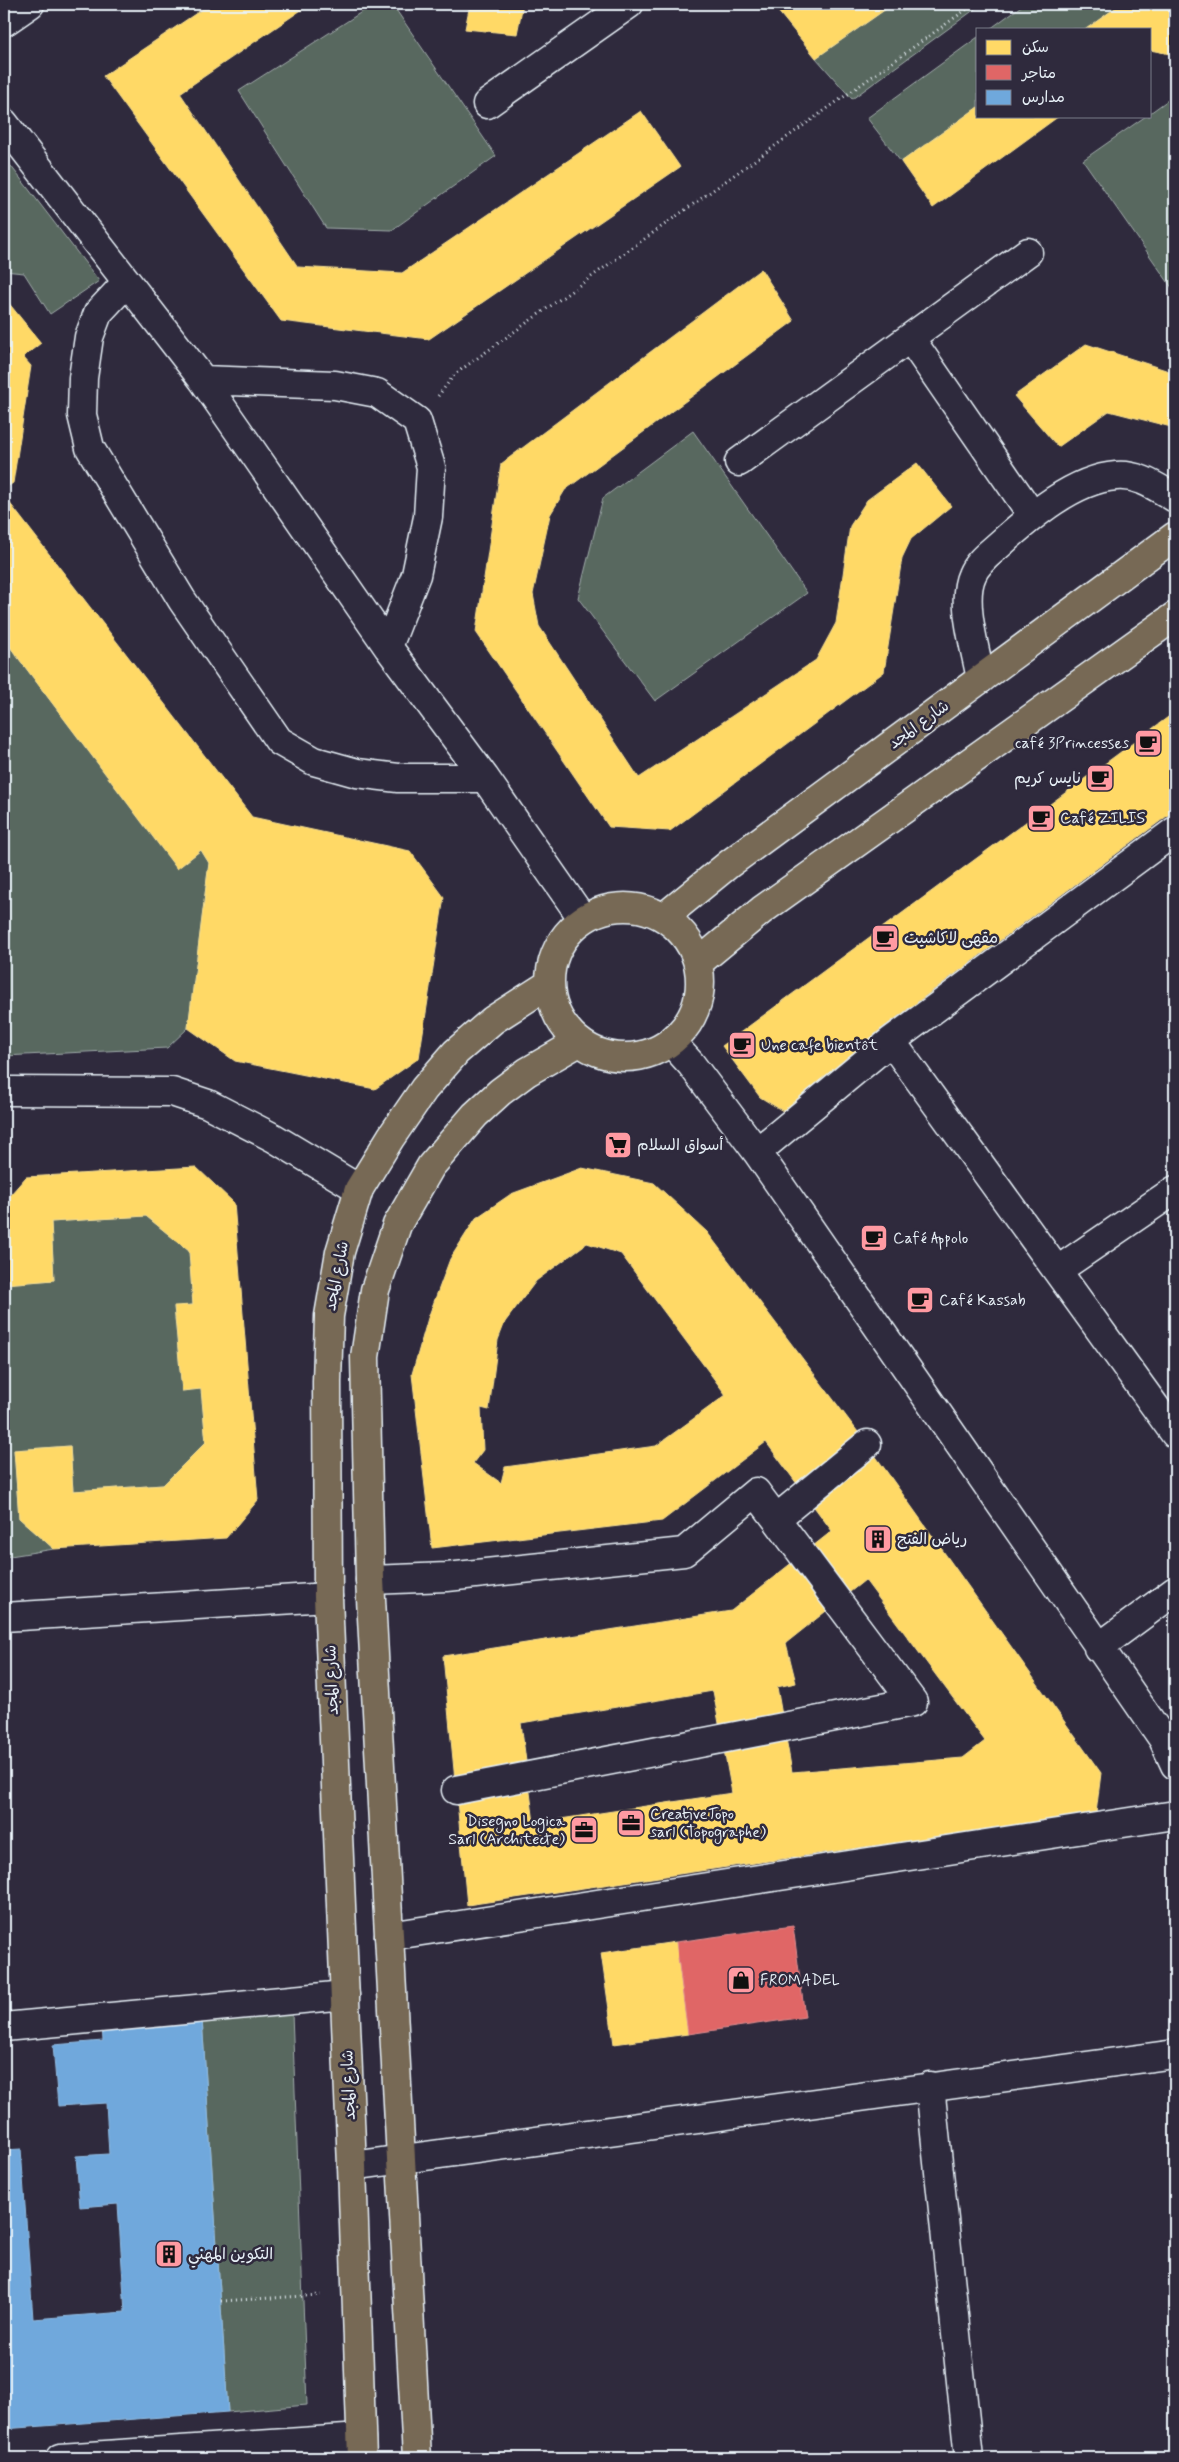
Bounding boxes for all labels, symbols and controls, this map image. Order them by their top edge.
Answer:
legend [976,28,1152,118]
text: سكن [1022,38,1049,58]
text: متاجر [1020,64,1056,84]
text: مدارس [1022,88,1065,108]
street label: شارع المجد [884,696,954,754]
cafe icon: café 3Princesses [1133,728,1163,758]
place label: café 3Princesses [1015,733,1129,754]
cafe icon: نايس كريم [1085,763,1115,793]
place label: نايس كريم [1014,768,1081,790]
cafe icon: Café ZILIS [1026,803,1056,833]
place label: Café ZILIS [1060,808,1145,829]
cafe icon: مقهى لاكاشيت [870,923,900,953]
place label: مقهى لاكاشيت [904,928,998,949]
cafe icon: Une cafe bientôt [727,1030,757,1060]
place label: Une cafe bientôt [761,1035,878,1056]
supermarket icon: أسواق السلام [603,1130,633,1160]
place label: أسواق السلام [637,1135,723,1157]
cafe icon: Café Appolo [859,1223,889,1253]
place label: Café Appolo [893,1228,968,1250]
street label: شارع المجد [320,1239,354,1313]
cafe icon: Café Kassab [905,1285,935,1315]
place label: Café Kassab [939,1290,1026,1311]
building icon: رياض الفتح [863,1524,893,1554]
place label: رياض الفتح [897,1529,967,1550]
street label: شارع المجد [320,1644,344,1716]
place label: CreativeTopo sarl (Topographe) [650,1804,766,1844]
office icon: CreativeTopo sarl (Topographe) [616,1808,646,1838]
place label: Disegno Logica Sarl (Architecte) [448,1811,565,1850]
office icon: Disegno Logica Sarl (Architecte) [569,1815,599,1845]
shop icon: FROMADEL [726,1965,756,1995]
place label: FROMADEL [760,1970,840,1991]
street label: شارع المجد [337,2049,361,2121]
building icon: التكوين المهني [154,2239,184,2269]
place label: التكوين المهني [188,2244,273,2268]

